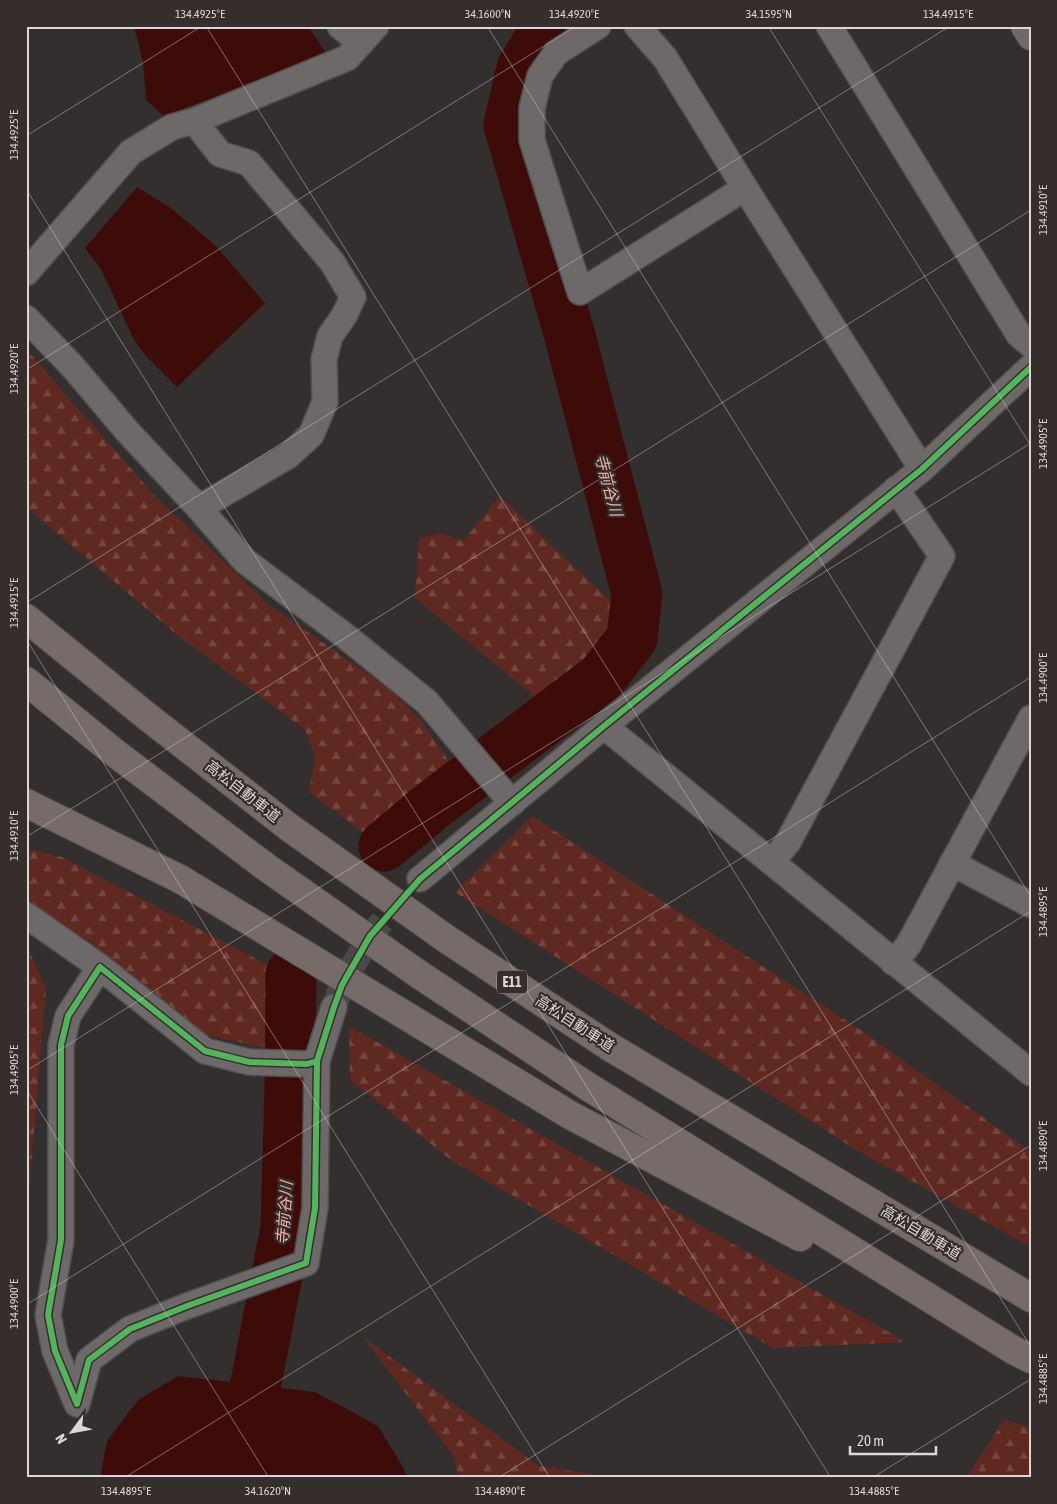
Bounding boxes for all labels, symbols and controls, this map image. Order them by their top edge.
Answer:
text: 134.4925°E [175,7,225,21]
text: 34.1600°N [465,7,511,21]
text: 134.4920°E [549,7,599,21]
text: 34.1595°N [746,7,792,21]
text: 134.4915°E [923,7,973,21]
text: 134.4925°E [7,110,21,160]
text: 134.4910°E [1036,185,1050,235]
text: 134.4920°E [7,344,21,394]
text: 134.4905°E [1036,419,1050,469]
water label: 寺前谷川 [592,452,626,520]
text: 134.4915°E [7,578,21,628]
text: 134.4900°E [1036,653,1050,703]
street label: 高松自動車道 [202,757,284,825]
text: 134.4910°E [7,811,21,861]
text: 134.4895°E [1036,887,1050,937]
road number: E11 [497,970,527,994]
street label: 高松自動車道 [533,991,617,1055]
text: 134.4905°E [7,1045,21,1095]
text: 134.4890°E [1036,1121,1050,1171]
water label: 寺前谷川 [273,1178,295,1246]
street label: 高松自動車道 [878,1202,964,1262]
text: 134.4900°E [7,1279,21,1329]
text: 134.4885°E [1036,1354,1050,1404]
north arrow [48,1406,98,1456]
scale bar [850,1424,936,1456]
text: N [52,1431,70,1447]
text: 20 m [857,1432,884,1449]
text: 134.4895°E [101,1484,151,1498]
text: 34.1620°N [245,1484,291,1498]
text: 134.4890°E [475,1484,525,1498]
text: 134.4885°E [849,1484,899,1498]

